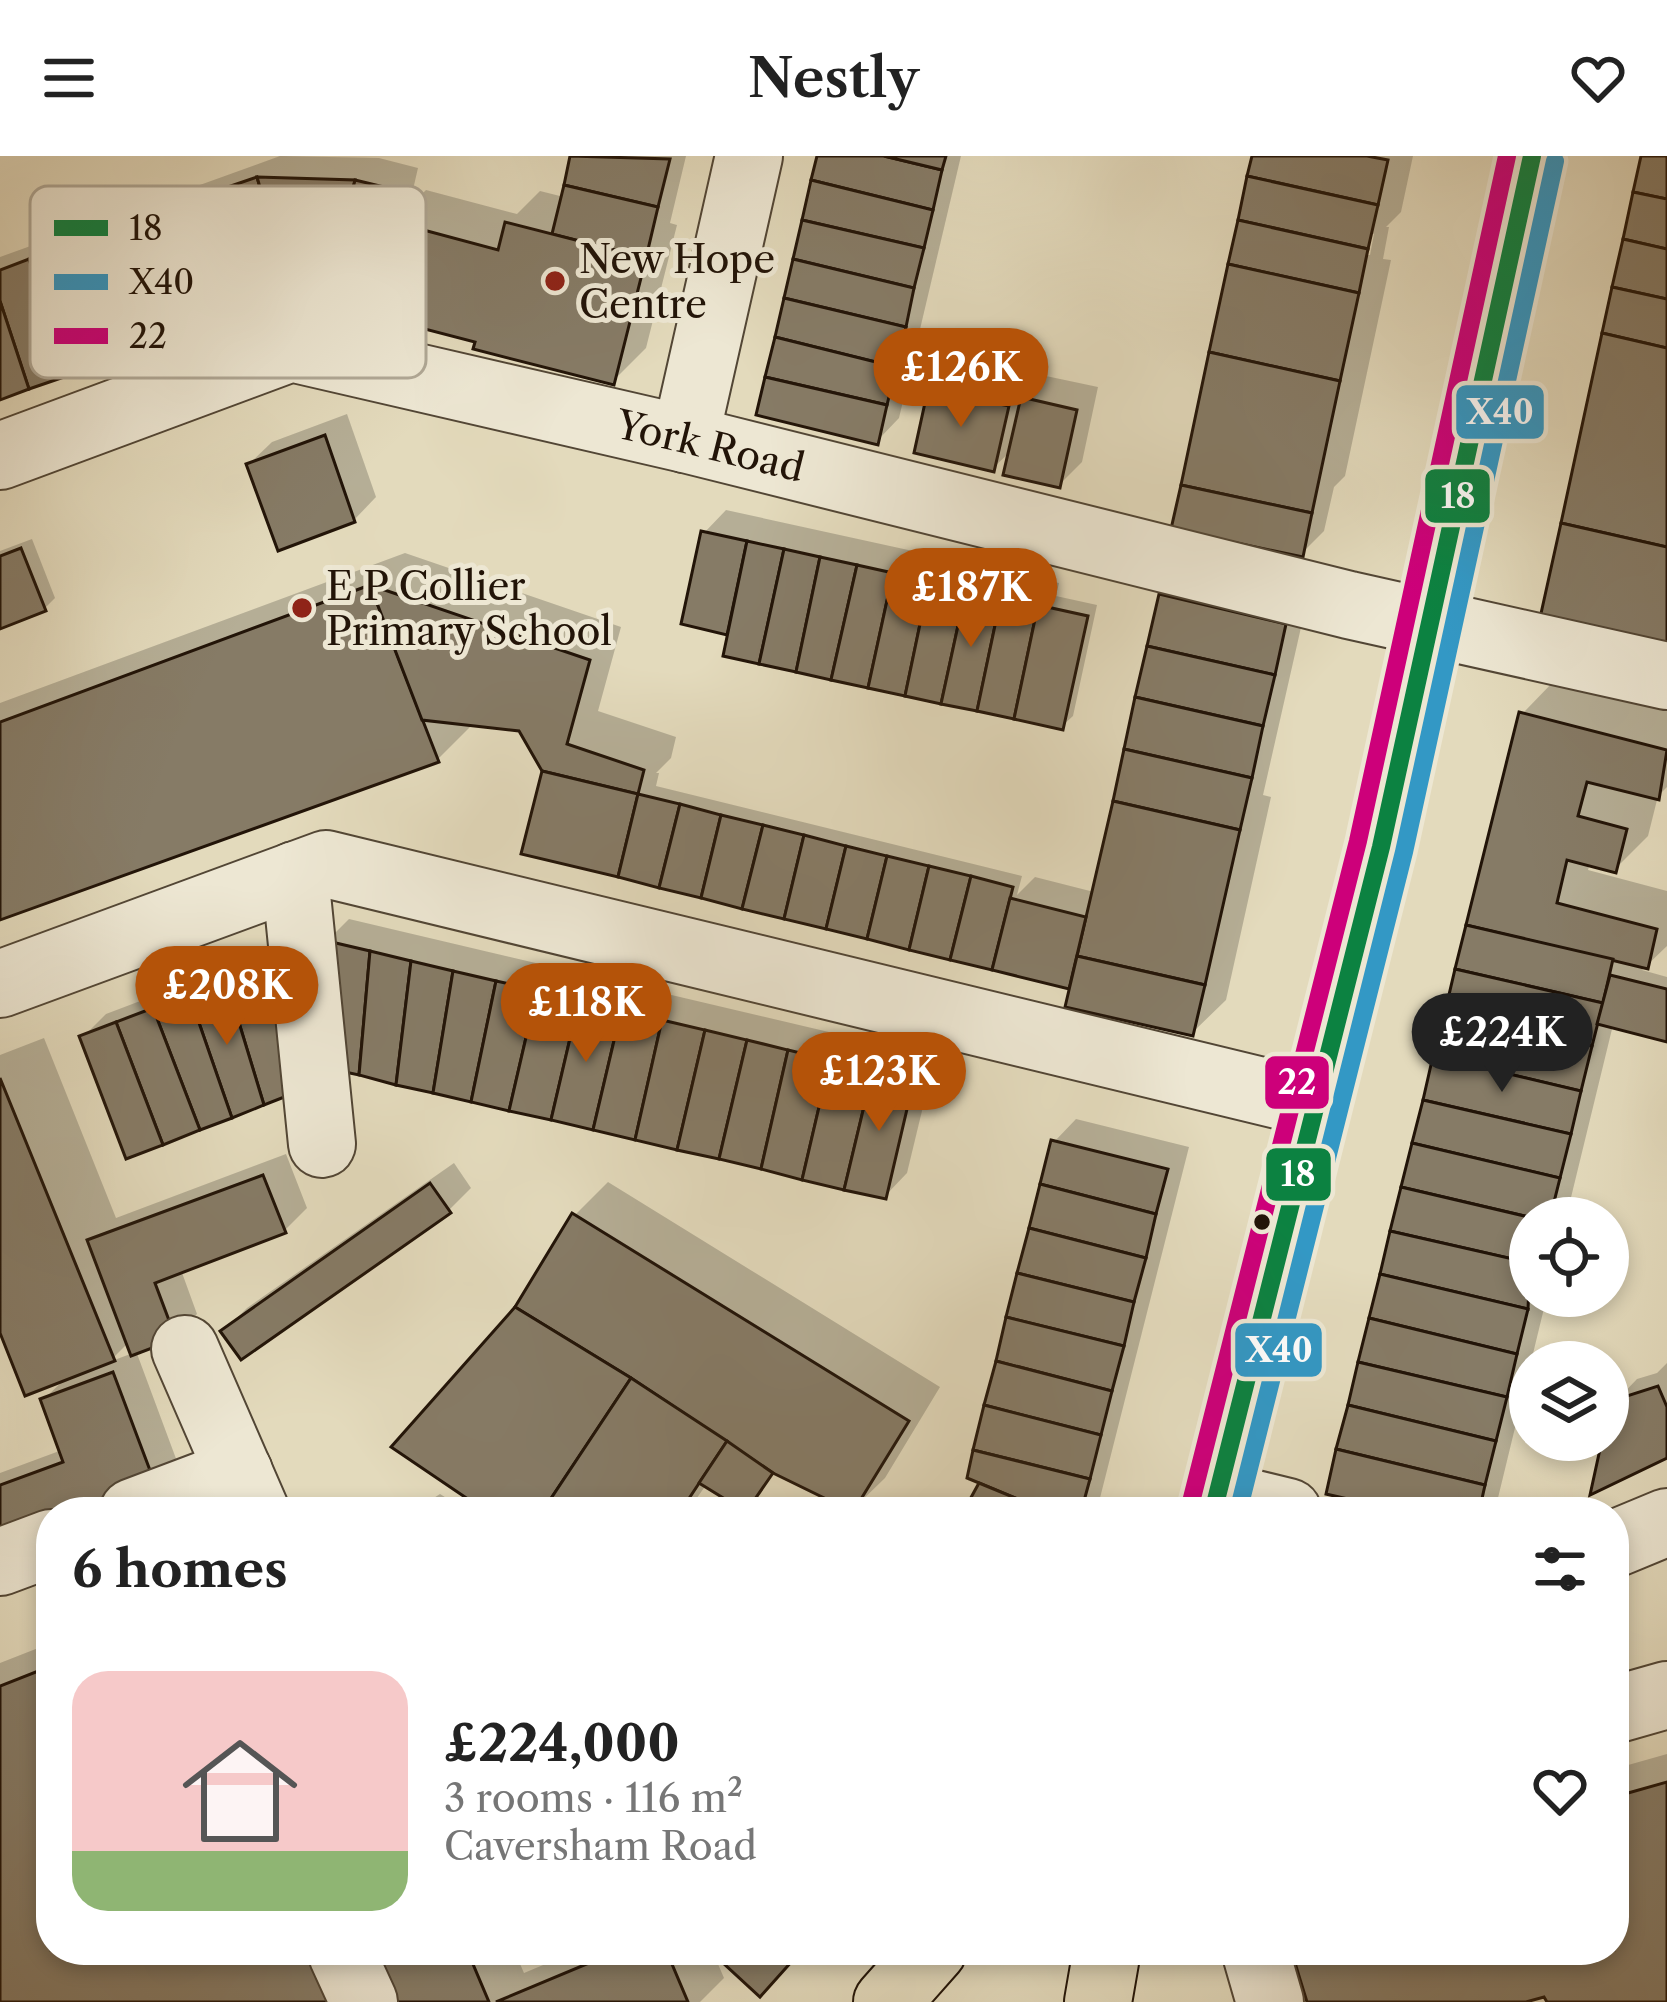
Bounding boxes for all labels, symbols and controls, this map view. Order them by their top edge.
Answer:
icon: menu [36,45,102,111]
text: Nestly [748,45,919,111]
icon: heart [1565,45,1631,111]
legend [30,186,426,378]
text: 18 [129,208,162,249]
place label: New Hope Centre [579,235,775,328]
text: X40 [128,262,194,303]
marker: New Hope Centre [542,268,568,294]
text: 22 [129,316,167,357]
pin: £126K [877,328,1045,430]
text: £126K [900,343,1022,391]
line badge: X40 [1454,383,1546,441]
text: X40 [1465,392,1534,433]
street label: York Road [611,400,810,492]
line badge: 18 [1423,467,1492,525]
text: 18 [1440,476,1476,517]
pin: £187K [887,548,1055,650]
place label: E P Collier Primary School [326,562,612,655]
text: £187K [911,563,1031,611]
marker: E P Collier Primary School [289,595,315,621]
pin: £208K [143,946,311,1048]
text: £208K [162,961,292,1009]
pin: £118K [502,963,670,1065]
text: £118K [528,978,644,1026]
pin: £224K [1418,993,1586,1095]
text: £224K [1439,1008,1565,1056]
pin: £123K [795,1032,963,1134]
text: £123K [819,1047,939,1095]
line badge: 22 [1263,1054,1331,1111]
text: 22 [1278,1062,1316,1103]
line badge: 18 [1264,1146,1333,1203]
text: 18 [1280,1154,1316,1195]
map controls [1509,1197,1629,1461]
button: locate [1509,1197,1629,1317]
unlabelled marker [1251,1211,1273,1233]
line badge: X40 [1233,1321,1324,1379]
text: X40 [1244,1330,1313,1371]
button: layers [1509,1341,1629,1461]
icon: filters [1527,1536,1593,1602]
text: 6 homes [72,1538,288,1600]
text: £224,000 [444,1712,680,1774]
icon: home [168,1719,312,1863]
icon: heart [1527,1758,1593,1824]
text: 3 rooms · 116 m² [444,1774,743,1822]
text: Caversham Road [444,1822,757,1870]

